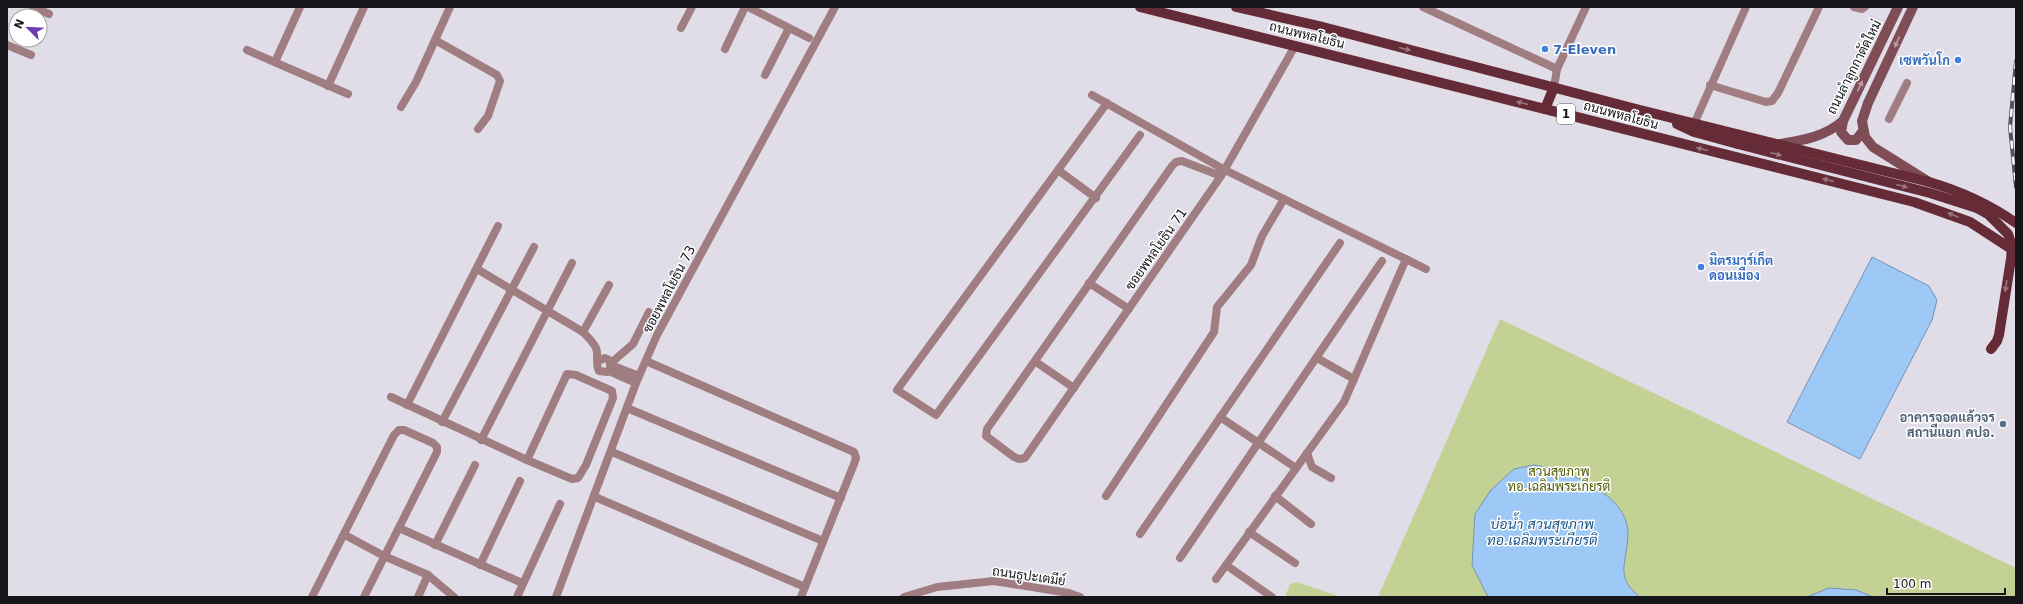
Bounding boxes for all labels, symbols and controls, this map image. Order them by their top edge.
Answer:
north arrow [8,8,48,48]
text: N [12,17,27,31]
street label: ถนนพหลโยธิน [1268,17,1346,52]
street label: ถนนลำลูกกาตัดใหม่ [1823,17,1886,117]
one-way arrow [1894,37,1900,48]
place label: 7-Eleven [1553,42,1616,57]
marker: 7-Eleven [1540,44,1550,54]
one-way arrow [1399,46,1411,52]
place label: เซพวันโก [1899,51,1950,68]
marker: เซพวันโก [1953,55,1963,65]
one-way arrow [1857,81,1863,92]
street label: ถนนพหลโยธิน [1582,97,1660,132]
one-way arrow [1515,99,1528,105]
road number: 1 [1557,104,1575,124]
one-way arrow [1696,146,1708,152]
one-way arrow [1770,151,1782,157]
one-way arrow [1822,177,1834,183]
one-way arrow [1896,183,1908,189]
street label: ซอยพหลโยธิน 71 [1121,205,1190,293]
one-way arrow [1948,212,1959,218]
street label: ซอยพหลโยธิน 73 [639,242,698,335]
place label: มิตรมาร์เก็ต ดอนเมือง [1709,250,1773,283]
marker: มิตรมาร์เก็ต ดอนเมือง [1696,262,1706,272]
one-way arrow [2003,280,2009,292]
place label: อาคารจอดแล้วจร สถานีแยก คปอ. [1899,409,1996,440]
marker: อาคารจอดแล้วจร สถานีแยก คปอ. [1998,419,2008,429]
park label: สวนสุขภาพ ทอ.เฉลิมพระเกียรติ [1508,464,1611,494]
water label: บ่อน้ำ สวนสุขภาพ ทอ.เฉลิมพระเกียรติ [1487,512,1598,548]
street label: ถนนธูปะเตมีย์ [991,561,1067,591]
scale bar [1887,570,2005,596]
text: 100 m [1893,577,1931,591]

